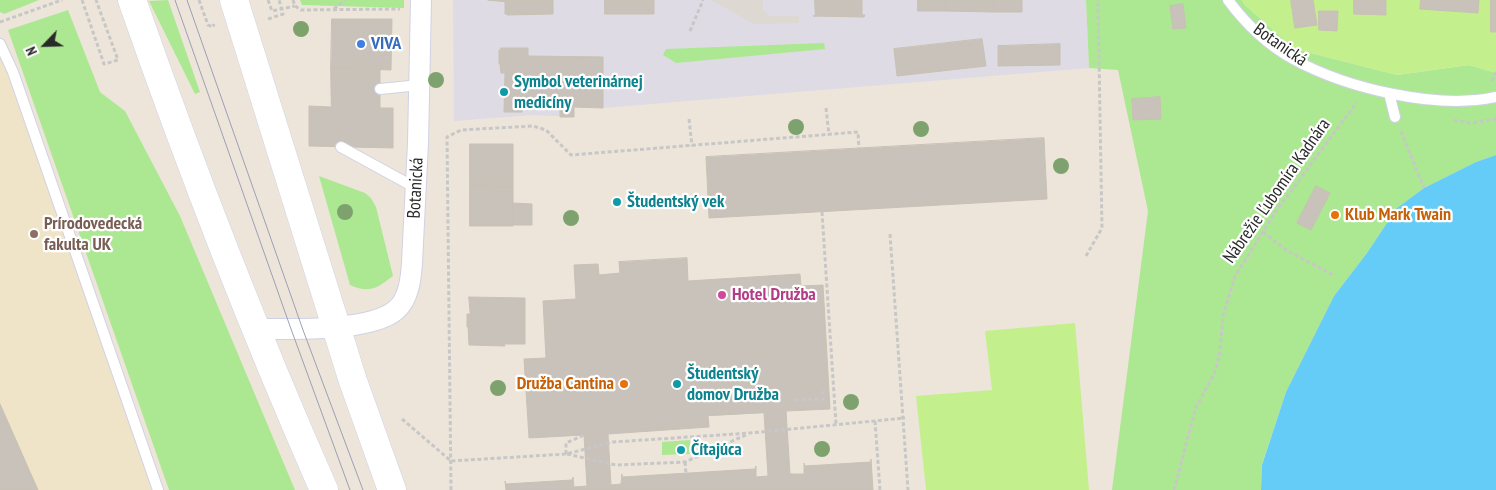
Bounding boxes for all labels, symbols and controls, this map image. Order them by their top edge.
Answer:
street label: Botanická [1249,19,1311,71]
north arrow [20,20,70,70]
place label: VIVA [371,33,401,55]
marker: VIVA [355,38,367,50]
text: N [22,44,41,58]
place label: Symbol veterinárnej medicíny [514,71,643,114]
marker: Symbol veterinárnej medicíny [498,86,510,98]
street label: Nábrežie Ľubomíra Kadnára [1219,115,1335,267]
street label: Botanická [404,157,428,219]
place label: Študentský vek [627,191,724,213]
marker: Študentský vek [611,196,623,208]
place label: Klub Mark Twain [1345,204,1451,226]
marker: Klub Mark Twain [1329,209,1341,221]
place label: Prírodovedecká fakulta UK [44,213,142,255]
marker: Prírodovedecká fakulta UK [28,228,40,240]
place label: Hotel Družba [732,284,816,306]
marker: Hotel Družba [716,289,728,301]
place label: Študentský domov Družba [687,363,779,406]
place label: Družba Cantina [517,373,614,395]
marker: Družba Cantina [618,378,630,390]
marker: Študentský domov Družba [671,378,683,390]
place label: Čítajúca [691,439,742,461]
marker: Čítajúca [675,444,687,456]

